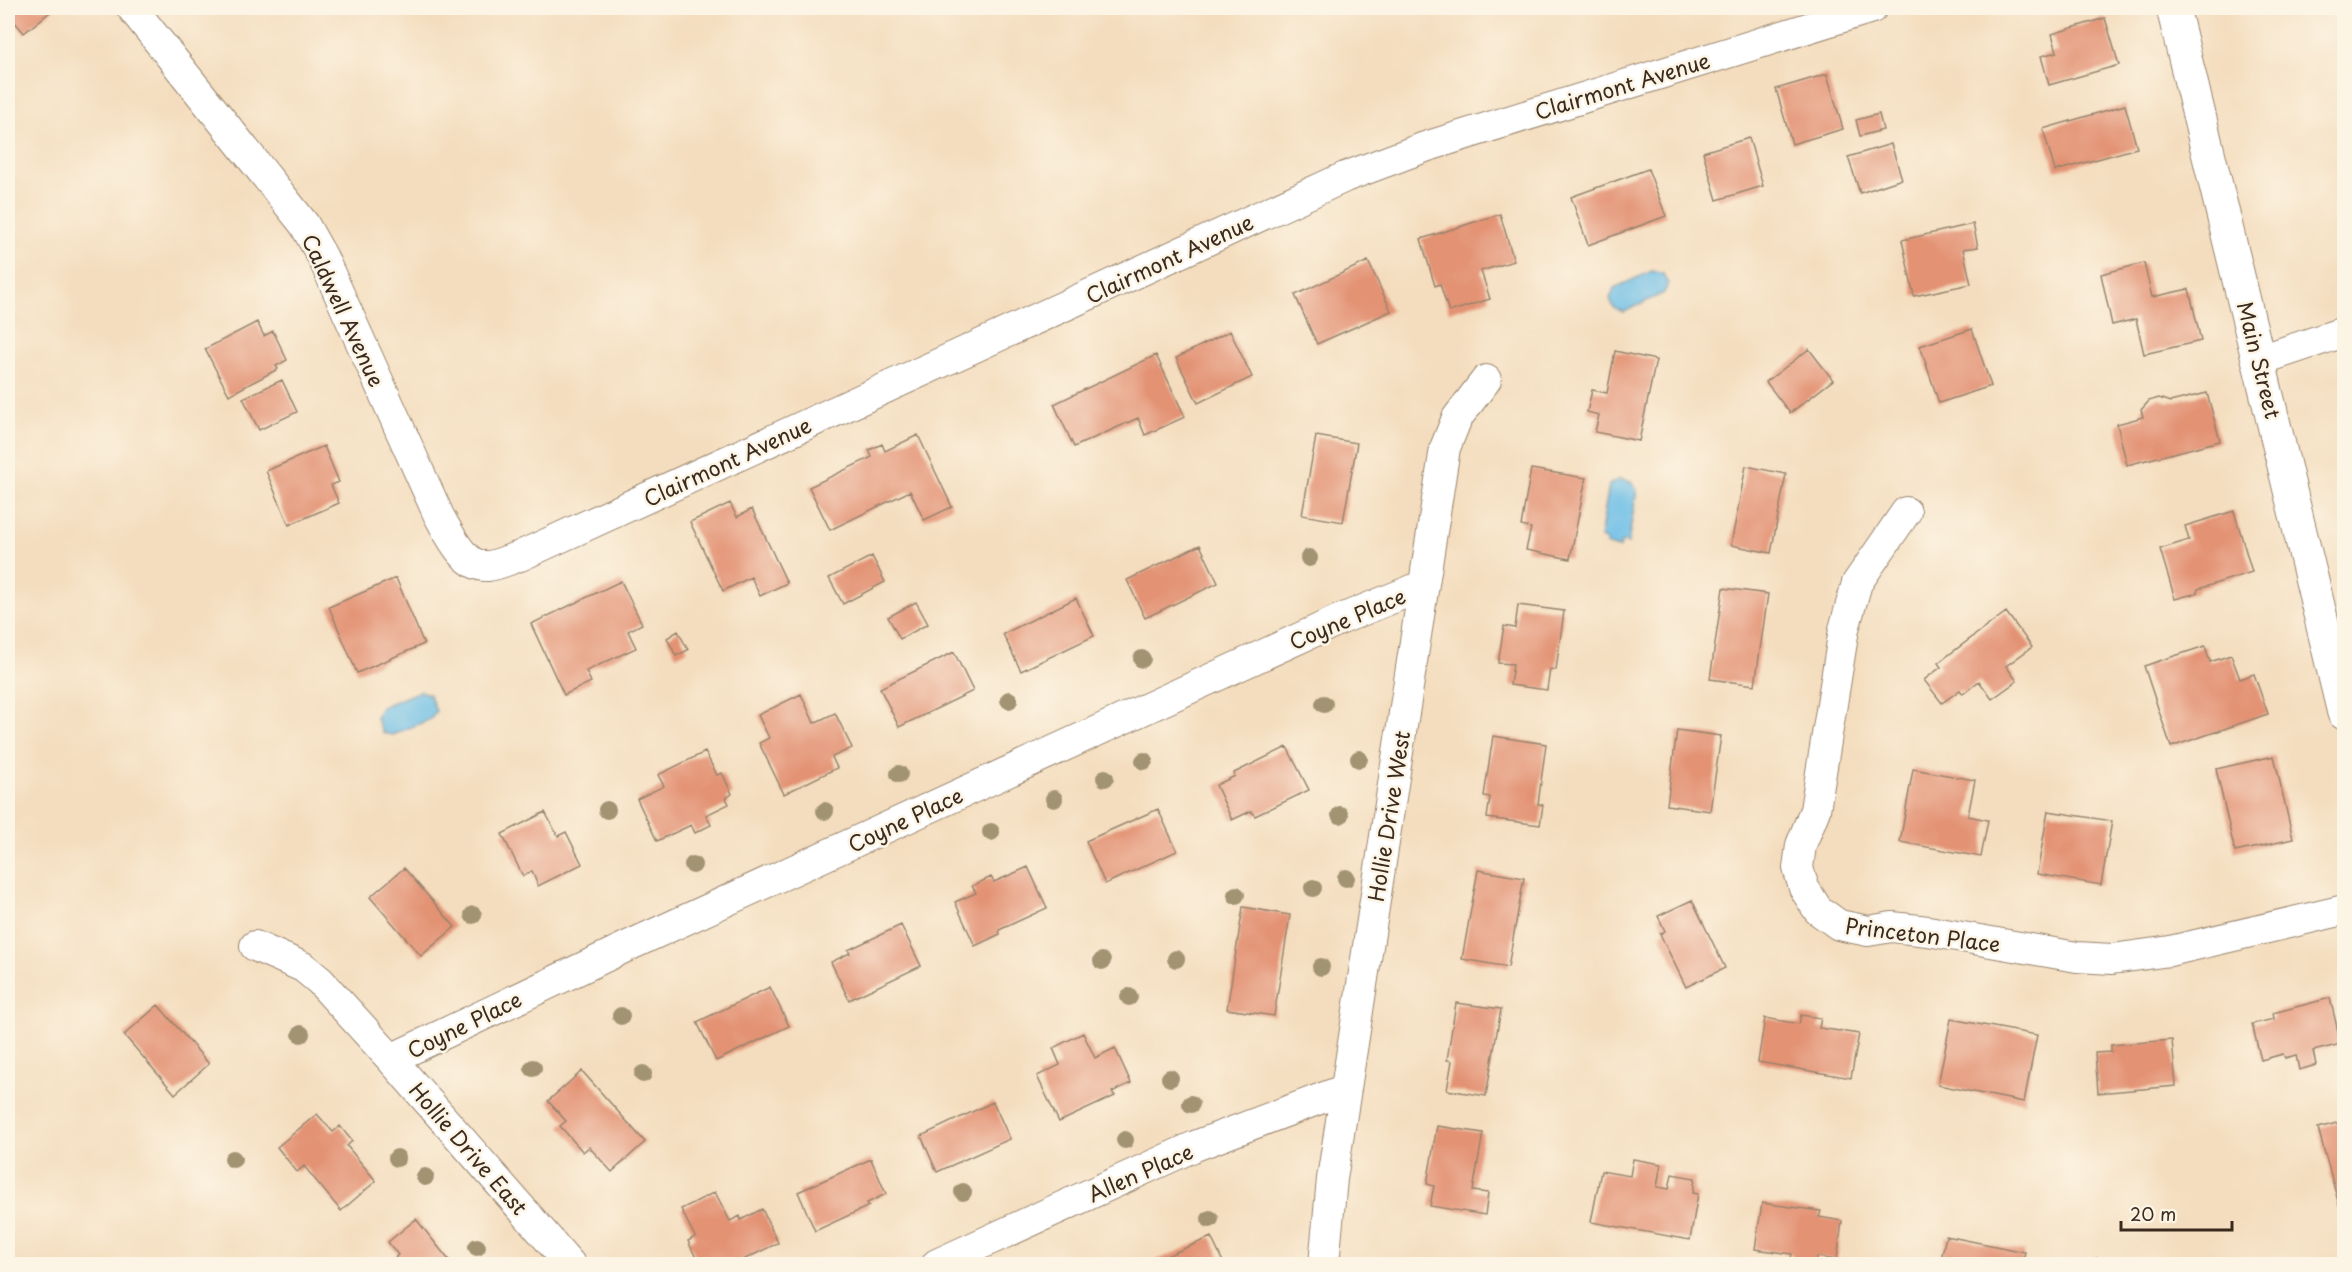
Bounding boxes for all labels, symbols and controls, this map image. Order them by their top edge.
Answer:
street label: Clairmont Avenue [1530,43,1714,127]
street label: Clairmont Avenue [1080,205,1258,311]
street label: Caldwell Avenue [295,228,393,392]
street label: Main Street [2230,298,2290,422]
street label: Clairmont Avenue [638,408,816,514]
street label: Coyne Place [1284,579,1410,657]
street label: Hollie Drive West [1359,728,1417,904]
street label: Coyne Place [842,778,968,860]
street label: Princeton Place [1844,909,2002,959]
street label: Coyne Place [401,982,527,1066]
street label: Hollie Drive East [402,1074,536,1222]
street label: Allen Place [1082,1135,1198,1209]
scale bar [2121,1194,2232,1232]
text: 20 m [2130,1200,2176,1227]

